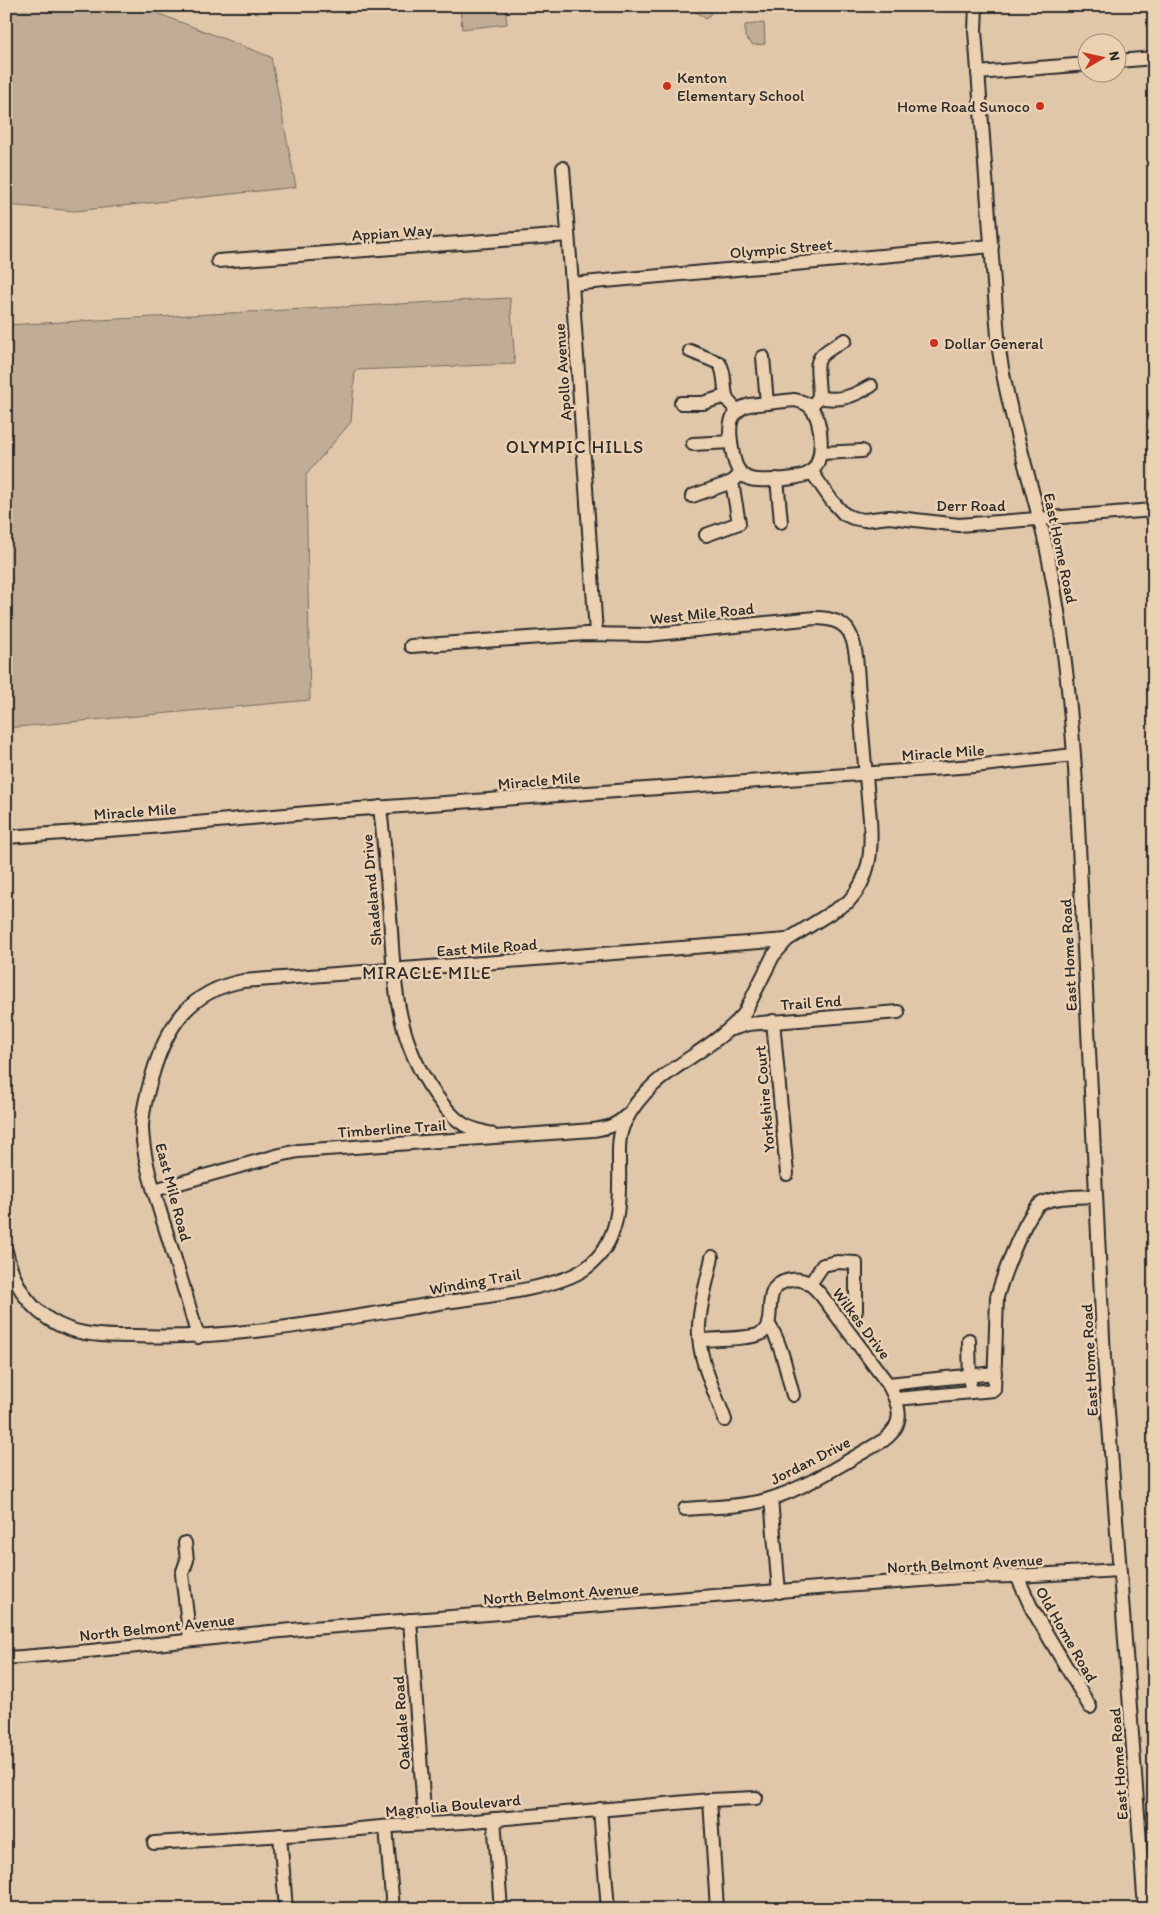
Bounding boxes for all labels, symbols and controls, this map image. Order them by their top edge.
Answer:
north arrow [1078,32,1128,82]
text: N [1105,50,1123,62]
place label: Kenton Elementary School [677,68,805,105]
marker: Kenton Elementary School [661,80,673,92]
place label: Home Road Sunoco [897,97,1030,116]
marker: Home Road Sunoco [1034,100,1046,112]
street label: Appian Way [351,220,433,245]
street label: Olympic Street [729,235,833,262]
street label: Apollo Avenue [550,323,575,421]
place label: Dollar General [944,334,1044,353]
marker: Dollar General [928,337,940,349]
district label: OLYMPIC HILLS [506,436,644,458]
street label: East Home Road [1040,491,1082,605]
street label: Derr Road [936,496,1006,515]
street label: West Mile Road [649,599,755,628]
street label: Miracle Mile [901,740,985,765]
street label: Miracle Mile [497,767,581,794]
street label: Miracle Mile [93,799,177,824]
street label: Shadeland Drive [357,833,386,947]
street label: East Home Road [1056,898,1081,1012]
street label: East Mile Road [436,934,538,961]
district label: MIRACLE MILE [362,962,492,984]
street label: Trail End [780,991,843,1014]
street label: Yorkshire Court [750,1045,779,1153]
street label: Timberline Trail [337,1115,448,1142]
street label: East Mile Road [151,1141,196,1244]
street label: Winding Trail [428,1264,523,1299]
street label: Wilkes Drive [828,1284,895,1363]
street label: East Home Road [1077,1303,1102,1417]
street label: Jordan Drive [767,1432,853,1489]
street label: North Belmont Avenue [887,1550,1044,1577]
street label: North Belmont Avenue [482,1579,640,1608]
street label: Old Home Road [1031,1583,1102,1686]
street label: North Belmont Avenue [78,1610,236,1645]
street label: Oakdale Road [389,1675,414,1771]
street label: East Home Road [1105,1707,1132,1821]
street label: Magnolia Boulevard [384,1790,522,1821]

